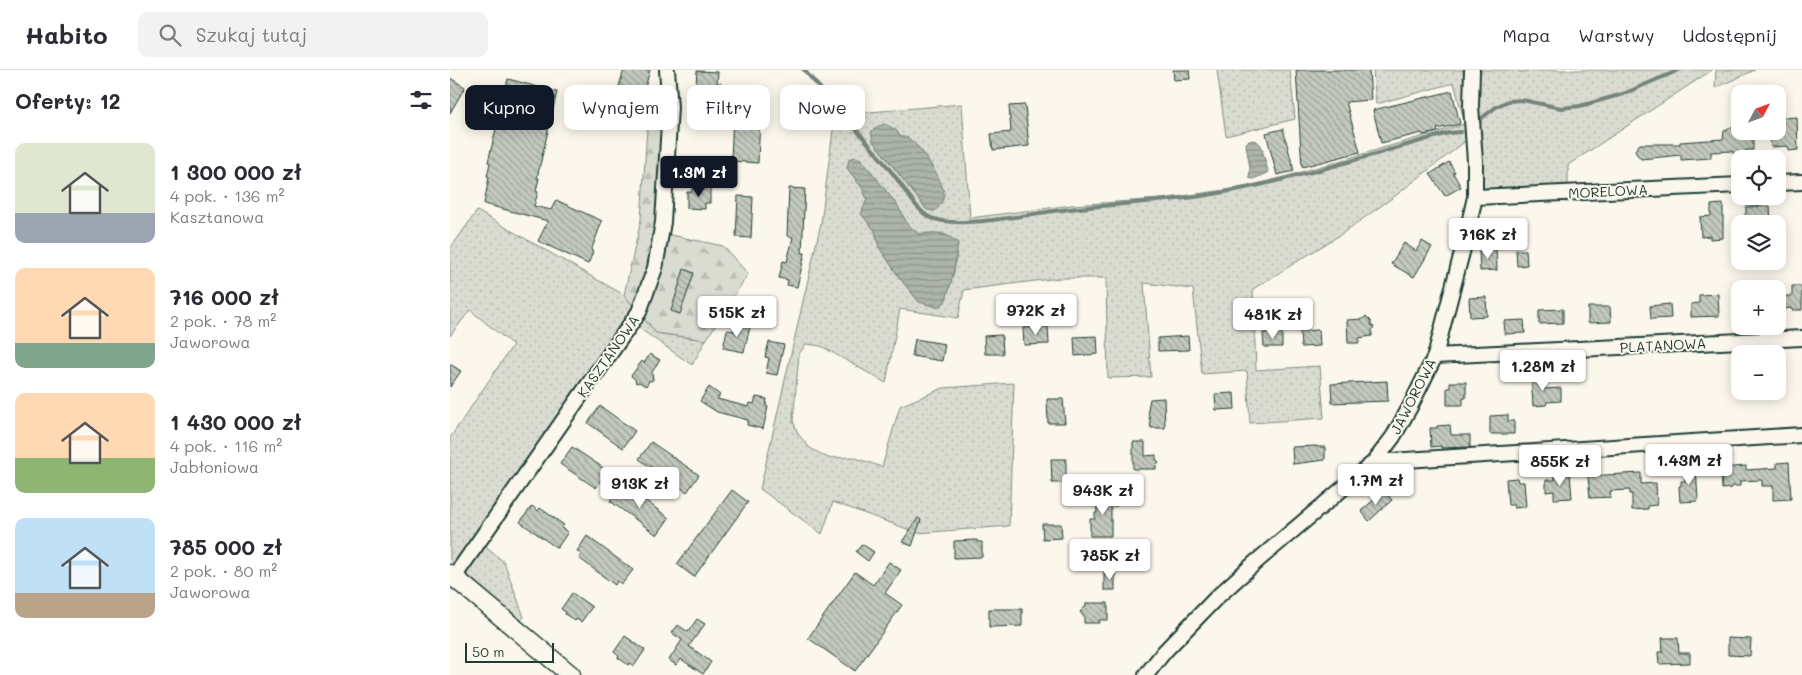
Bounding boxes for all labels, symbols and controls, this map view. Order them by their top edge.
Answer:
search box [138,12,488,57]
text: Habito [25,19,108,50]
icon: search [156,21,184,49]
text: Szukaj tutaj [196,22,307,47]
text: Mapa [1502,23,1550,47]
text: Warstwy [1578,23,1654,47]
text: Udostępnij [1682,23,1777,47]
chip: Kupno [465,85,554,130]
chip: Wynajem [564,85,677,130]
chip: Filtry [687,85,770,130]
chip: Nowe [780,85,865,130]
north arrow [1731,85,1786,140]
map controls [1731,85,1786,400]
icon: filters [407,86,435,114]
text: Oferty: 12 [15,87,120,114]
button: locate [1731,150,1786,205]
pin: 1.3M zł [653,156,745,198]
text: 1 300 000 zł [170,158,302,185]
text: 1.3M zł [671,161,727,182]
icon: home [55,163,115,223]
street label: MORELOWA [1568,179,1648,203]
text: 4 pok. · 136 m² [170,185,284,206]
text: Kasztanowa [170,206,264,227]
button: layers [1731,215,1786,270]
pin: 716K zł [1442,218,1534,260]
text: 716K zł [1460,223,1516,244]
button: + [1731,280,1786,335]
text: 716 000 zł [170,283,279,310]
icon: home [55,288,115,348]
pin: 972K zł [990,294,1082,336]
pin: 515K zł [691,296,783,338]
pin: 481K zł [1227,298,1319,340]
text: 972K zł [1007,299,1065,320]
text: 515K zł [709,301,765,322]
text: 481K zł [1244,303,1302,324]
text: 2 pok. · 78 m² [170,310,276,331]
street label: KASZTANOWA [573,311,643,401]
text: Jaworowa [170,331,251,352]
street label: PLATANOWA [1619,333,1707,357]
button: − [1731,345,1786,400]
pin: 1.28M zł [1491,350,1595,392]
street label: JAWOROWA [1386,355,1440,437]
text: 1.28M zł [1511,355,1575,376]
text: 1 430 000 zł [170,408,301,435]
icon: home [55,413,115,473]
text: 4 pok. · 116 m² [170,435,282,456]
pin: 855K zł [1514,444,1606,487]
pin: 1.43M zł [1637,444,1741,486]
text: 1.43M zł [1656,449,1722,470]
text: 855K zł [1530,450,1590,471]
text: Jabłoniowa [170,456,259,477]
pin: 1.7M zł [1330,464,1422,506]
pin: 913K zł [594,466,686,509]
text: 1.7M zł [1349,469,1403,490]
text: 913K zł [611,472,669,493]
pin: 943K zł [1057,474,1149,516]
text: 943K zł [1073,479,1133,500]
text: 785 000 zł [170,533,282,560]
icon: home [55,538,115,598]
pin: 785K zł [1064,538,1156,581]
text: 785K zł [1080,544,1140,565]
text: 2 pok. · 80 m² [170,560,277,581]
text: Jaworowa [170,581,251,602]
scale bar [465,640,554,663]
text: 50 m [472,642,504,661]

